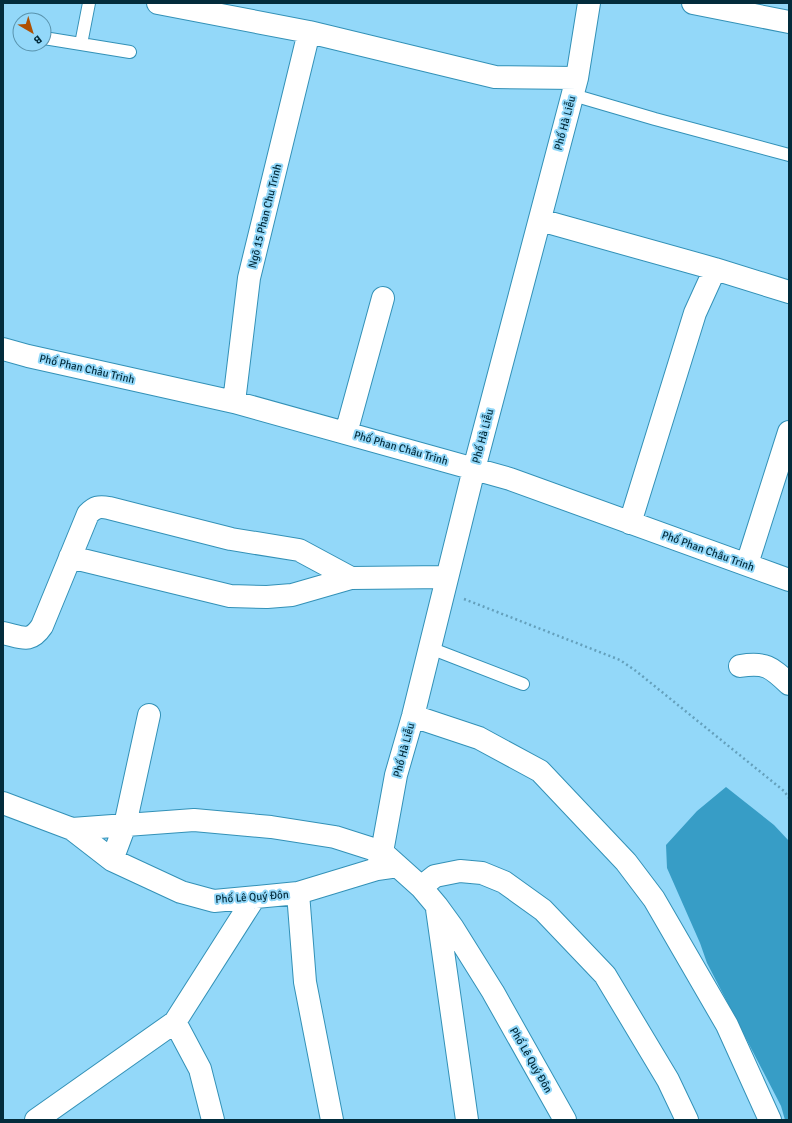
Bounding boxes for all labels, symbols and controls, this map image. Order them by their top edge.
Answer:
north arrow [12,12,52,52]
text: B [31,32,45,47]
street label: Phố Hà Liễu [551,94,579,152]
street label: Ngõ 15 Phan Chu Trinh [246,162,284,270]
street label: Phố Phan Châu Trinh [38,351,136,386]
street label: Phố Hà Liễu [469,407,497,465]
street label: Phố Phan Châu Trinh [352,427,450,468]
street label: Phố Phan Châu Trinh [660,527,756,574]
street label: Phố Hà Liễu [390,721,418,779]
street label: Phố Lê Quý Đôn [215,887,289,906]
street label: Phố Lê Quý Đôn [507,1024,556,1095]

